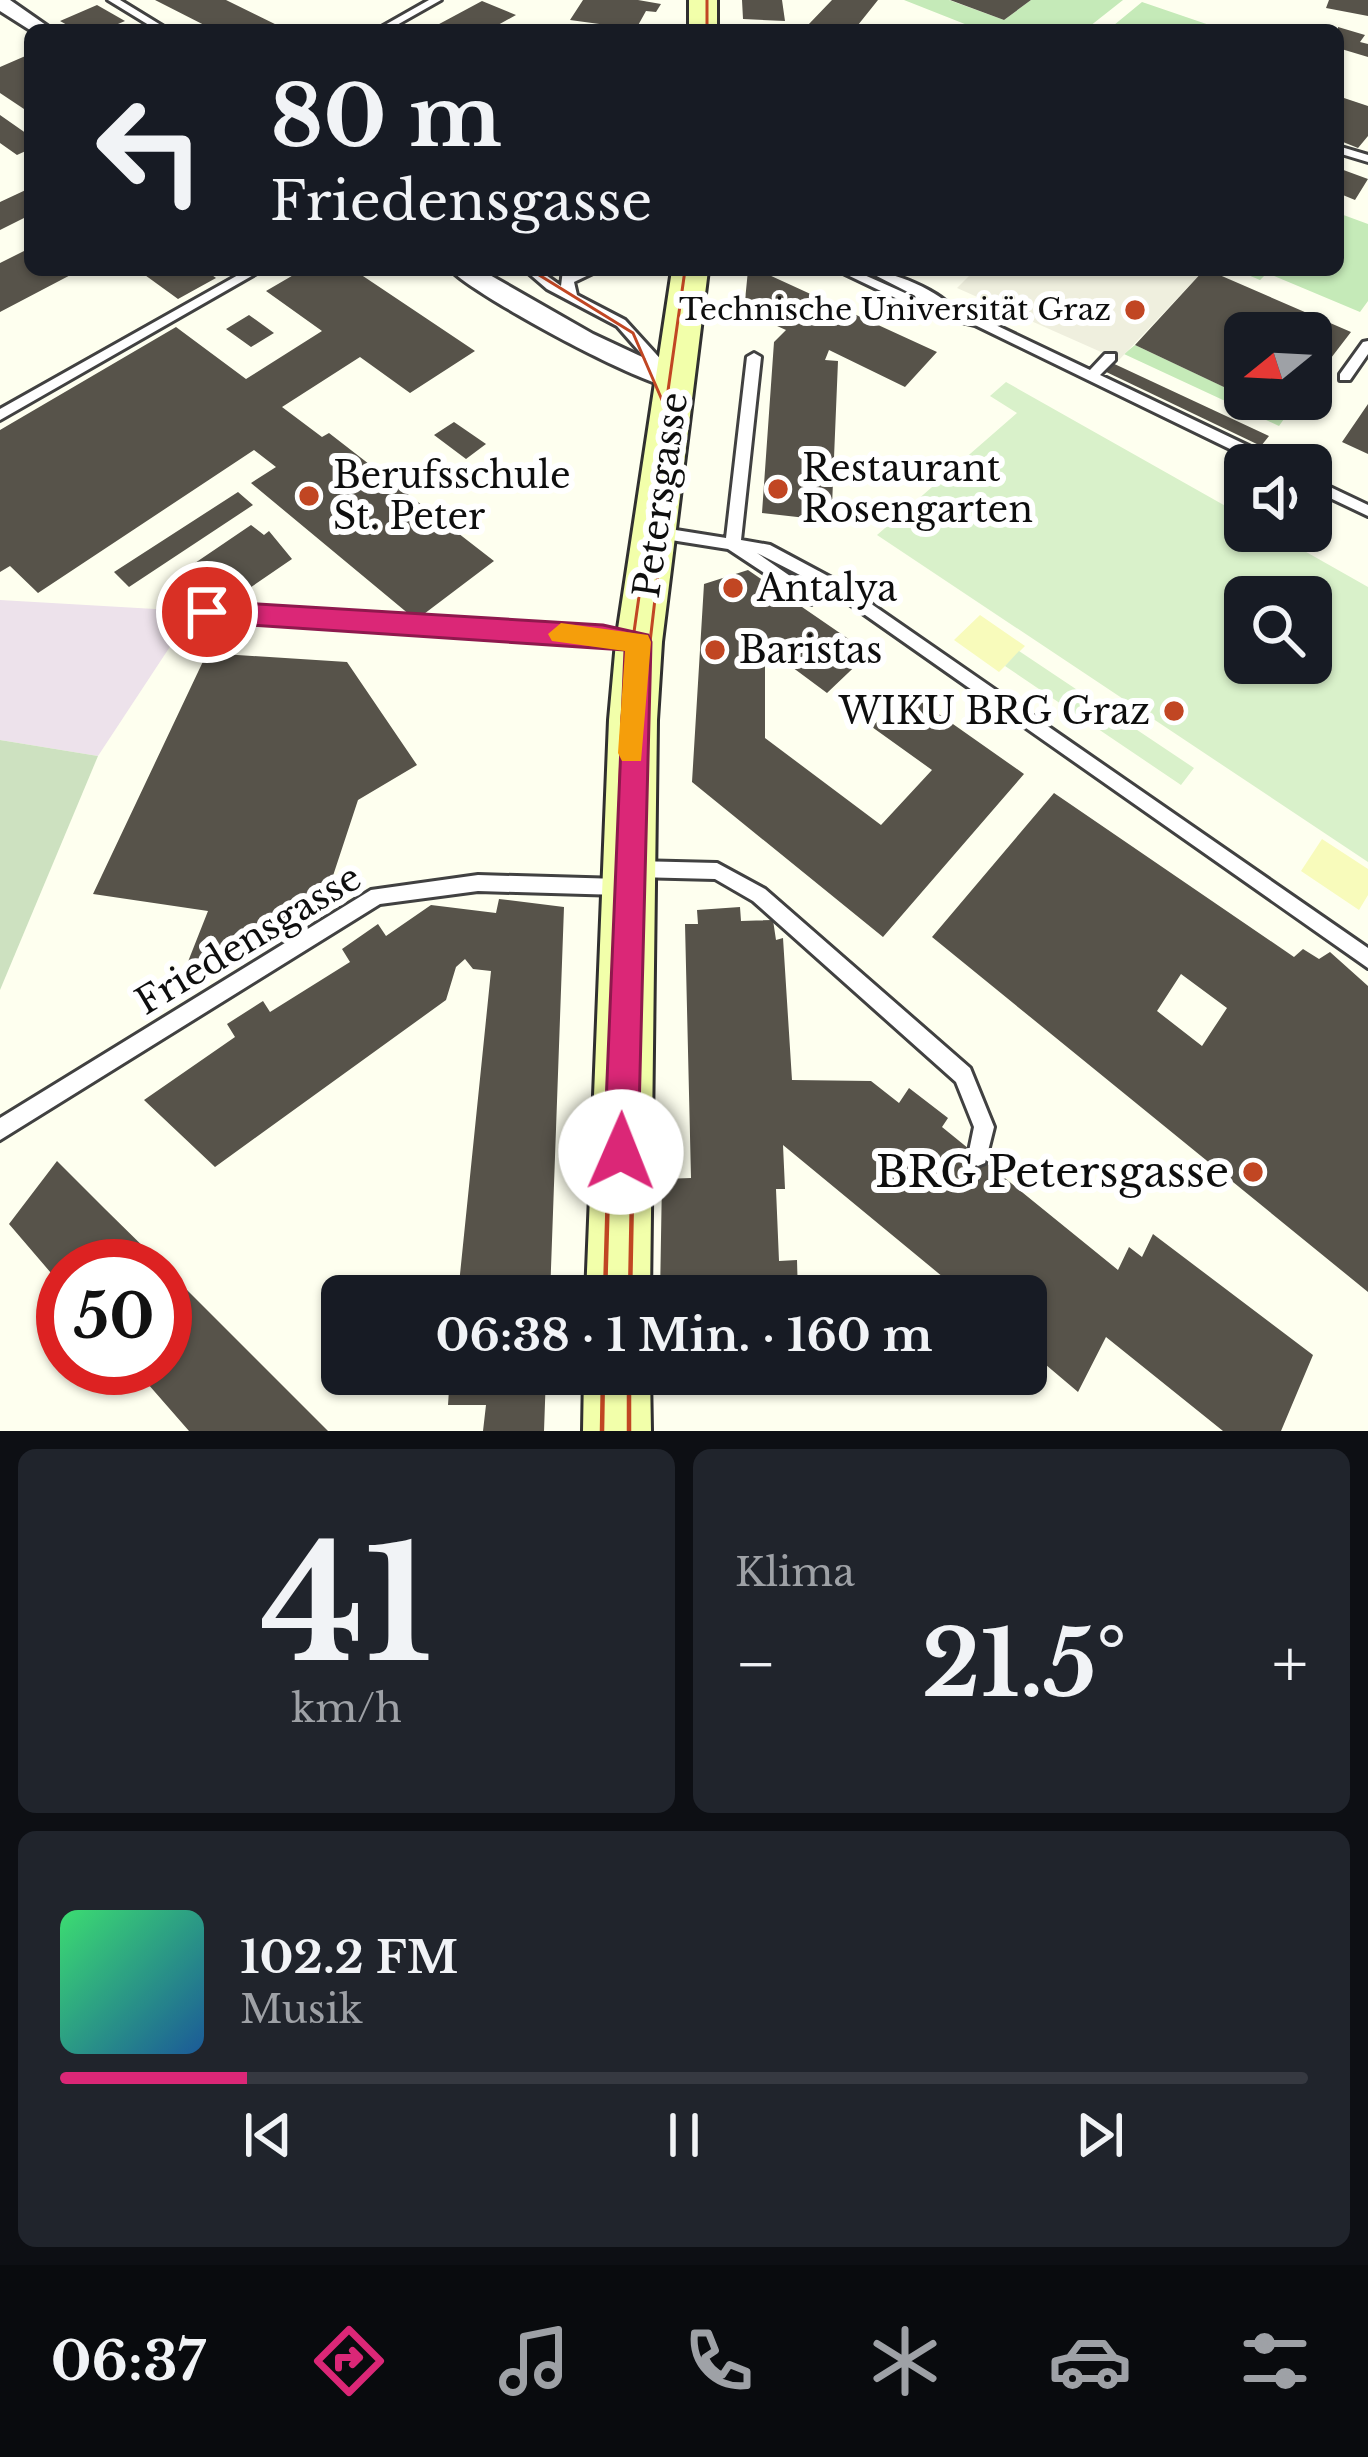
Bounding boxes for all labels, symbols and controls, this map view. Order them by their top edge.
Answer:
text: 80 m [270,65,502,169]
icon: left [72,72,228,228]
text: Friedensgasse [270,168,652,235]
place label: Technische Universität Graz [679,291,1111,328]
marker: Technische Universität Graz [1122,297,1148,323]
north arrow [1224,312,1332,420]
map controls [1224,312,1332,684]
street label: Petersgasse [624,390,697,601]
button: sound [1224,444,1332,552]
place label: Restaurant Rosengarten [802,446,1033,532]
place label: Berufsschule St. Peter [333,453,571,539]
marker: Restaurant Rosengarten [765,476,791,502]
marker: Berufsschule St. Peter [296,483,322,509]
pin [156,561,258,663]
place label: Antalya [756,566,897,611]
marker: Antalya [720,575,746,601]
button: search [1224,576,1332,684]
icon: arrive [174,579,240,645]
place label: Baristas [739,628,882,673]
marker: Baristas [702,637,728,663]
place label: WIKU BRG Graz [838,689,1150,734]
marker: WIKU BRG Graz [1161,698,1187,724]
street label: Friedensgasse [127,855,369,1024]
position arrow [558,1089,684,1215]
place label: BRG Petersgasse [875,1146,1229,1198]
marker: BRG Petersgasse [1240,1159,1266,1185]
speed limit sign: 50 [36,1239,192,1395]
text: 06:38 · 1 Min. · 160 m [436,1307,932,1363]
text: 41 [261,1509,432,1702]
text: Klima [735,1548,855,1597]
text: 21.5° [922,1609,1127,1720]
text: − [735,1623,777,1705]
text: + [1272,1623,1308,1705]
text: km/h [291,1684,402,1733]
text: 102.2 FM [240,1929,458,1985]
text: Musik [240,1985,363,2034]
icon: previous [235,2102,301,2168]
icon: pause [651,2102,717,2168]
icon: next [1067,2102,1133,2168]
icon: directions [307,2319,391,2403]
icon: music [492,2319,576,2403]
icon: phone [677,2319,761,2403]
icon: climate [863,2319,947,2403]
icon: car [1048,2319,1132,2403]
icon: filters [1233,2319,1317,2403]
text: 06:37 [51,2328,205,2395]

